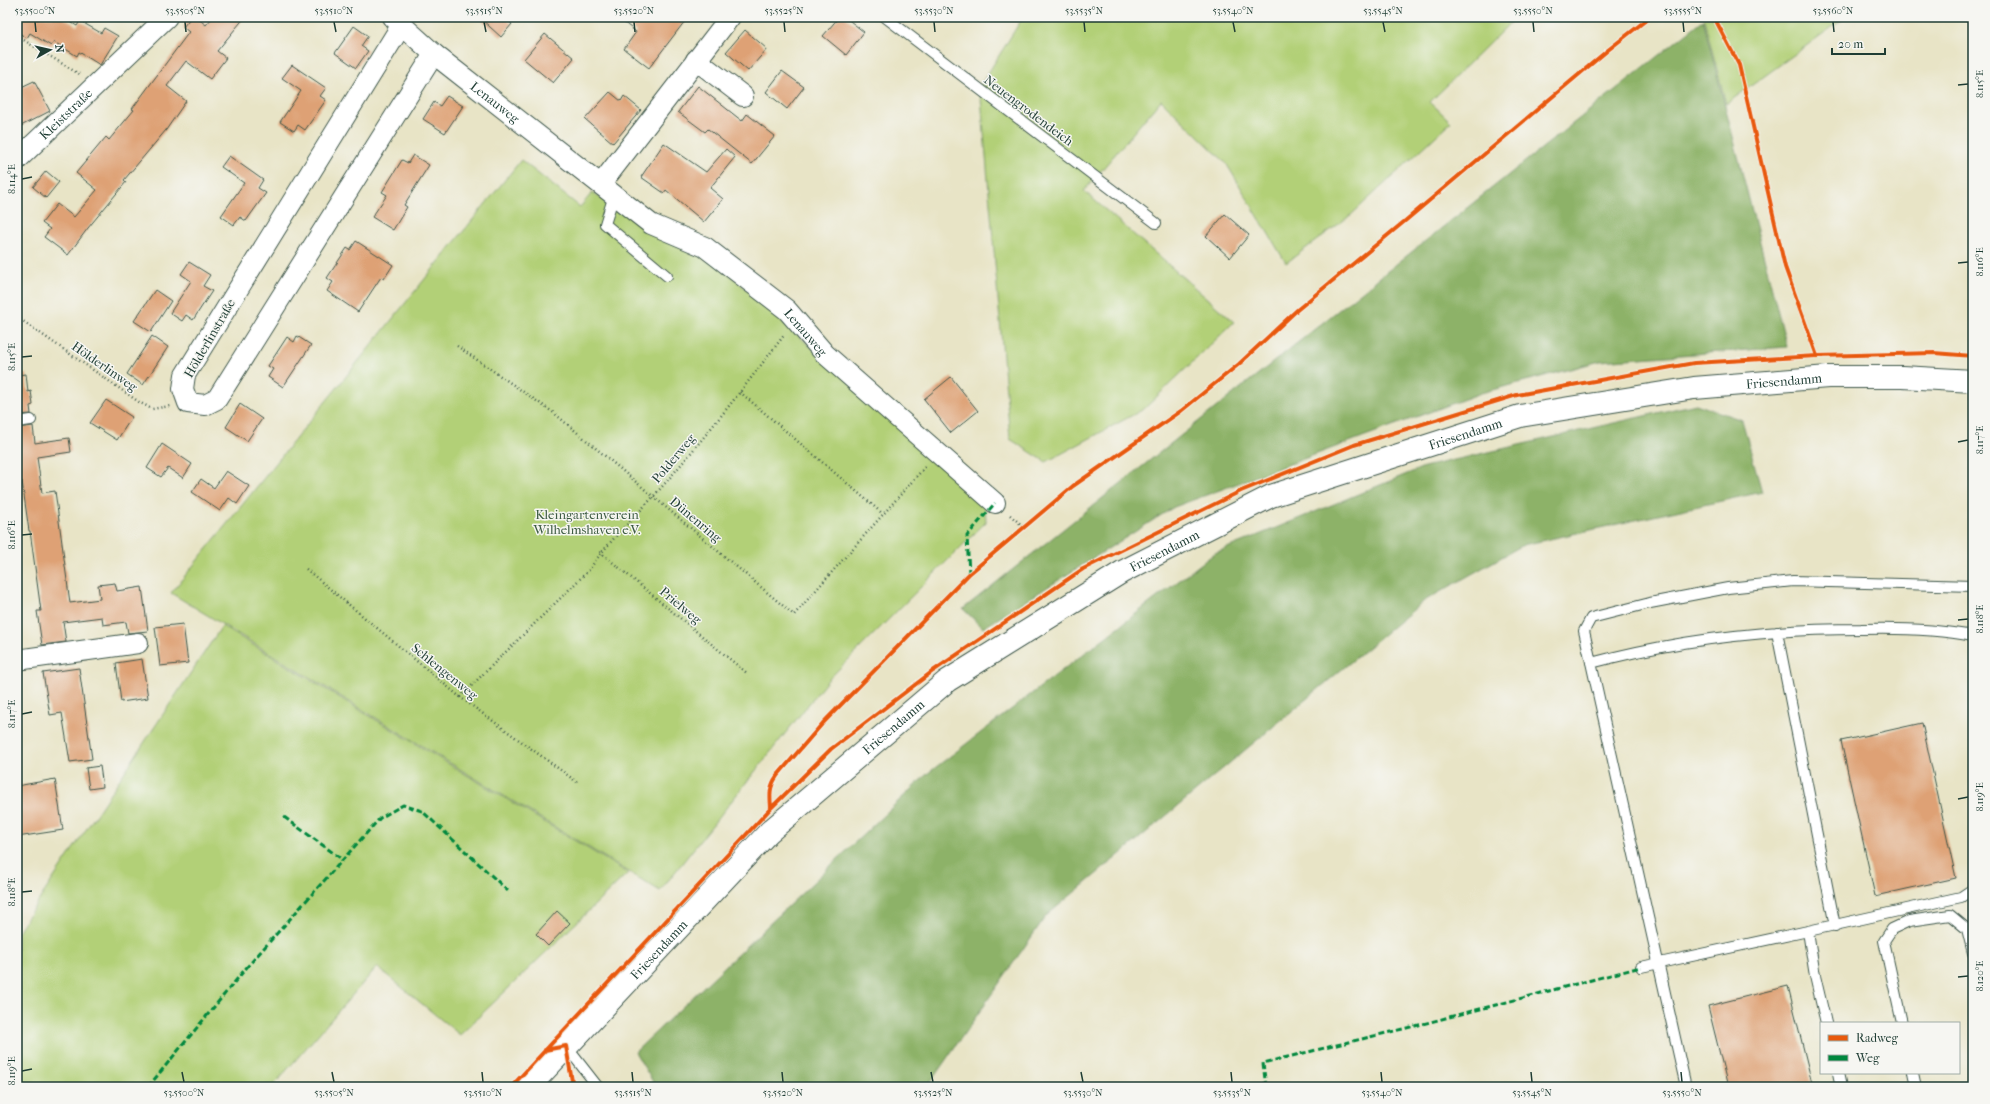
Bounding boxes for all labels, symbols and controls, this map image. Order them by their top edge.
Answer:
text: 53.5500°N [15,5,56,17]
text: 53.5505°N [165,5,205,17]
text: 53.5510°N [315,5,354,17]
text: 53.5515°N [465,5,503,17]
text: 53.5520°N [614,5,655,17]
text: 53.5525°N [764,5,804,17]
text: 53.5530°N [914,5,954,17]
text: 53.5535°N [1065,5,1104,17]
text: 53.5540°N [1212,5,1254,17]
text: 53.5545°N [1363,5,1403,17]
text: 53.5550°N [1513,5,1553,17]
text: 53.5555°N [1664,5,1703,17]
text: 53.5560°N [1813,5,1854,17]
north arrow [30,30,70,70]
scale bar [1832,30,1885,56]
text: 20 m [1838,37,1863,51]
text: N [52,44,67,54]
text: 8.115°E [1974,70,1986,98]
street label: Neuengrodendeich [981,72,1077,149]
street label: Lenauweg [467,79,523,127]
street label: Kleiststraße [36,85,96,143]
text: 8.114°E [6,164,18,194]
text: 8.116°E [1974,247,1986,277]
street label: Hölderlinstraße [181,296,238,380]
street label: Lenauweg [781,305,831,360]
street label: Hölderlinweg [69,338,141,395]
text: 8.115°E [6,343,18,371]
street label: Friesendamm [1745,371,1823,392]
street label: Friesendamm [1427,415,1504,453]
text: 8.117°E [1974,426,1986,454]
street label: Polderweg [649,430,699,486]
street label: Dünenring [667,494,725,546]
park label: Kleingartenverein Wilhelmshaven e.V. [532,507,641,537]
text: 8.116°E [6,520,18,550]
street label: Friesendamm [1127,527,1202,575]
street label: Prielweg [657,584,705,628]
text: 8.118°E [1974,605,1986,633]
street label: Schlengenweg [409,640,482,703]
street label: Friesendamm [860,697,928,757]
text: 8.117°E [6,700,18,728]
text: 8.119°E [1974,782,1986,812]
text: 8.118°E [6,878,18,906]
street label: Friesendamm [627,917,691,983]
text: 8.120°E [1974,961,1986,991]
legend [1820,1022,1960,1074]
text: Radweg [1856,1031,1899,1045]
text: Weg [1855,1051,1880,1065]
text: 8.119°E [6,1056,18,1086]
text: 53.5500°N [164,1087,205,1099]
text: 53.5505°N [314,1087,354,1099]
text: 53.5510°N [464,1087,503,1099]
text: 53.5515°N [614,1087,652,1099]
text: 53.5520°N [763,1087,804,1099]
text: 53.5525°N [913,1087,953,1099]
text: 53.5530°N [1063,1087,1103,1099]
text: 53.5535°N [1213,1087,1252,1099]
text: 53.5540°N [1361,1087,1403,1099]
text: 53.5545°N [1512,1087,1552,1099]
text: 53.5550°N [1662,1087,1702,1099]

